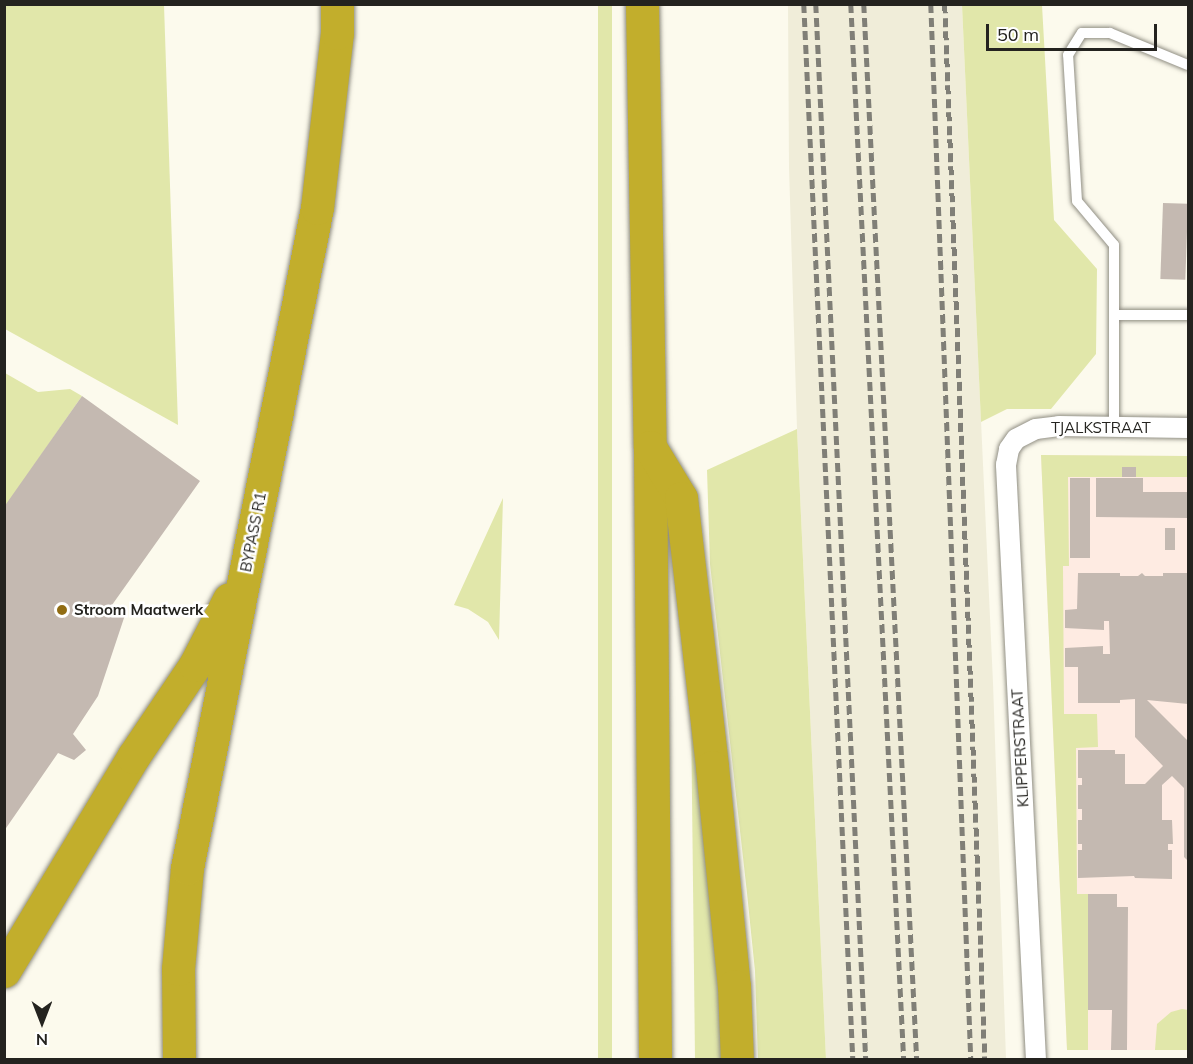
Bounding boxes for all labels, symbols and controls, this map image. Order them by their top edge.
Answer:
scale bar [989,12,1160,50]
text: 50 m [997,23,1039,46]
street label: TJALKSTRAAT [1051,419,1151,437]
street label: BYPASS R1 [236,491,270,573]
place label: Stroom Maatwerk [74,601,203,619]
marker: Stroom Maatwerk [55,603,69,617]
street label: KLIPPERSTRAAT [1008,688,1032,808]
north arrow [12,992,72,1052]
text: N [36,1030,48,1050]

